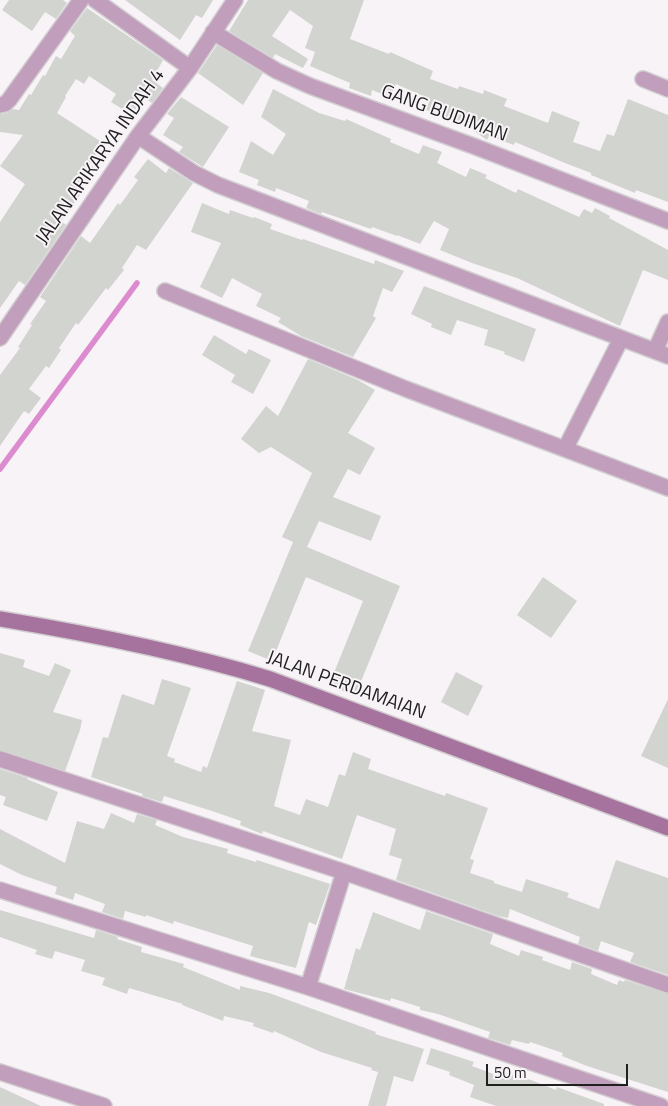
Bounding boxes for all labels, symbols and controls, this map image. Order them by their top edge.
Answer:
street label: JALAN ARIKARYA INDAH 4 [32,65,170,249]
street label: GANG BUDIMAN [378,81,510,147]
street label: JALAN PERDAMAIAN [264,647,428,725]
scale bar [488,1054,630,1086]
text: 50 m [494,1061,527,1084]

